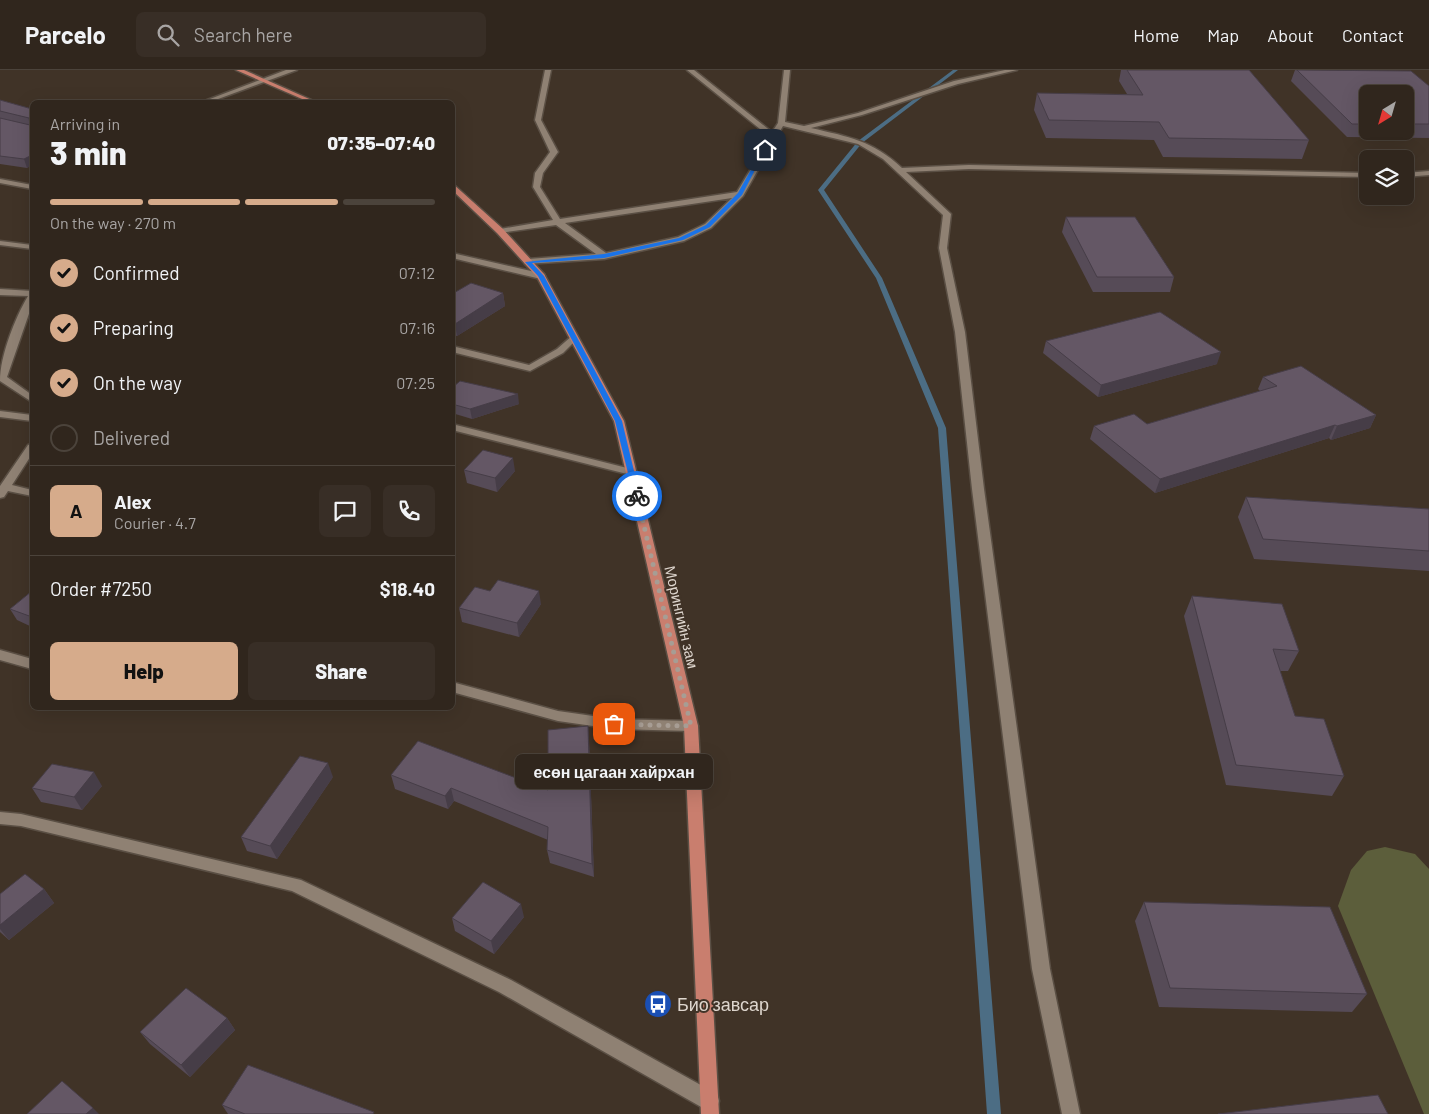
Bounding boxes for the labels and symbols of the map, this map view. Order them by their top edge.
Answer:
north arrow [1359,85,1414,140]
pin [744,129,786,171]
courier [612,471,662,521]
street label: Морингийн зам [661,564,703,670]
pin [593,703,635,745]
callout: есөн цагаан хайрхан [515,754,713,789]
bus stop icon: Био завсар [643,989,673,1019]
place label: Био завсар [677,993,769,1015]

